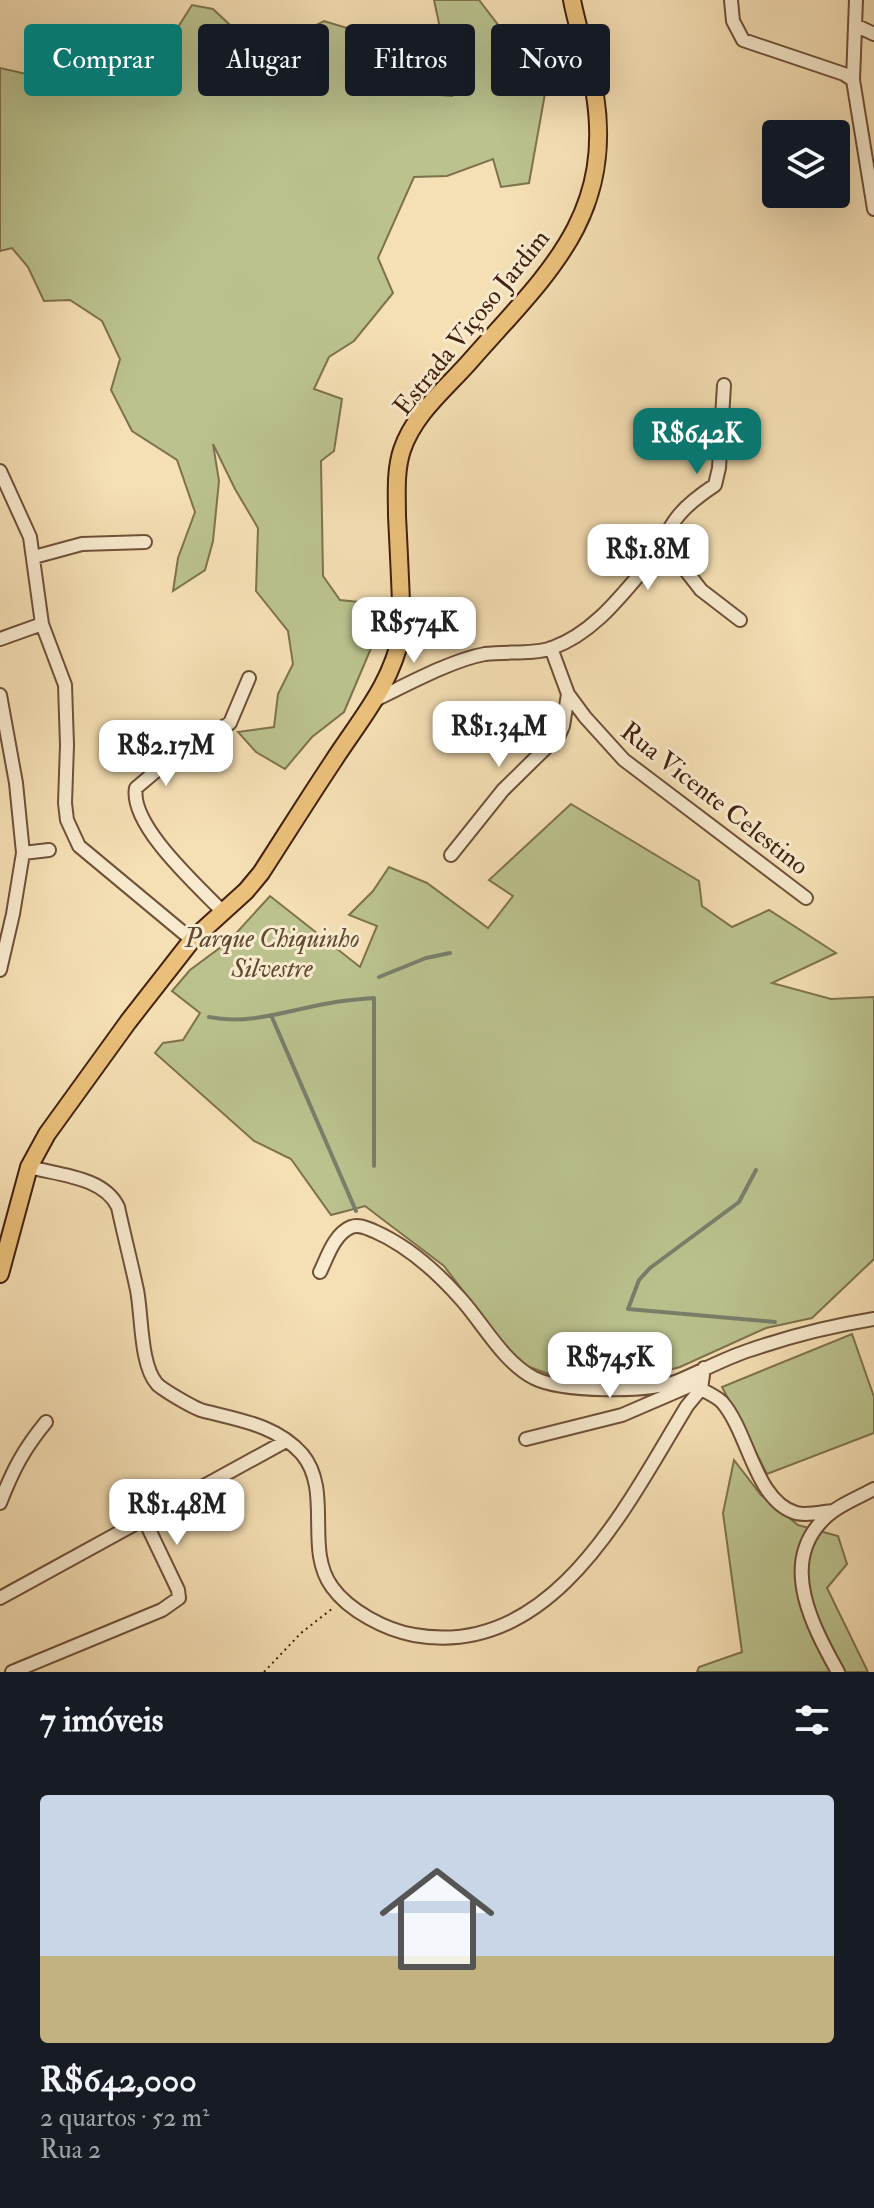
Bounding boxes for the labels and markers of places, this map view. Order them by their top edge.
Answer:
pin: R$642K [632,408,762,476]
pin: R$1.8M [583,524,713,592]
pin: R$574K [349,597,479,665]
pin: R$1.34M [425,701,573,769]
pin: R$2.17M [92,720,240,788]
pin: R$745K [545,1332,675,1400]
pin: R$1.48M [103,1479,251,1547]

